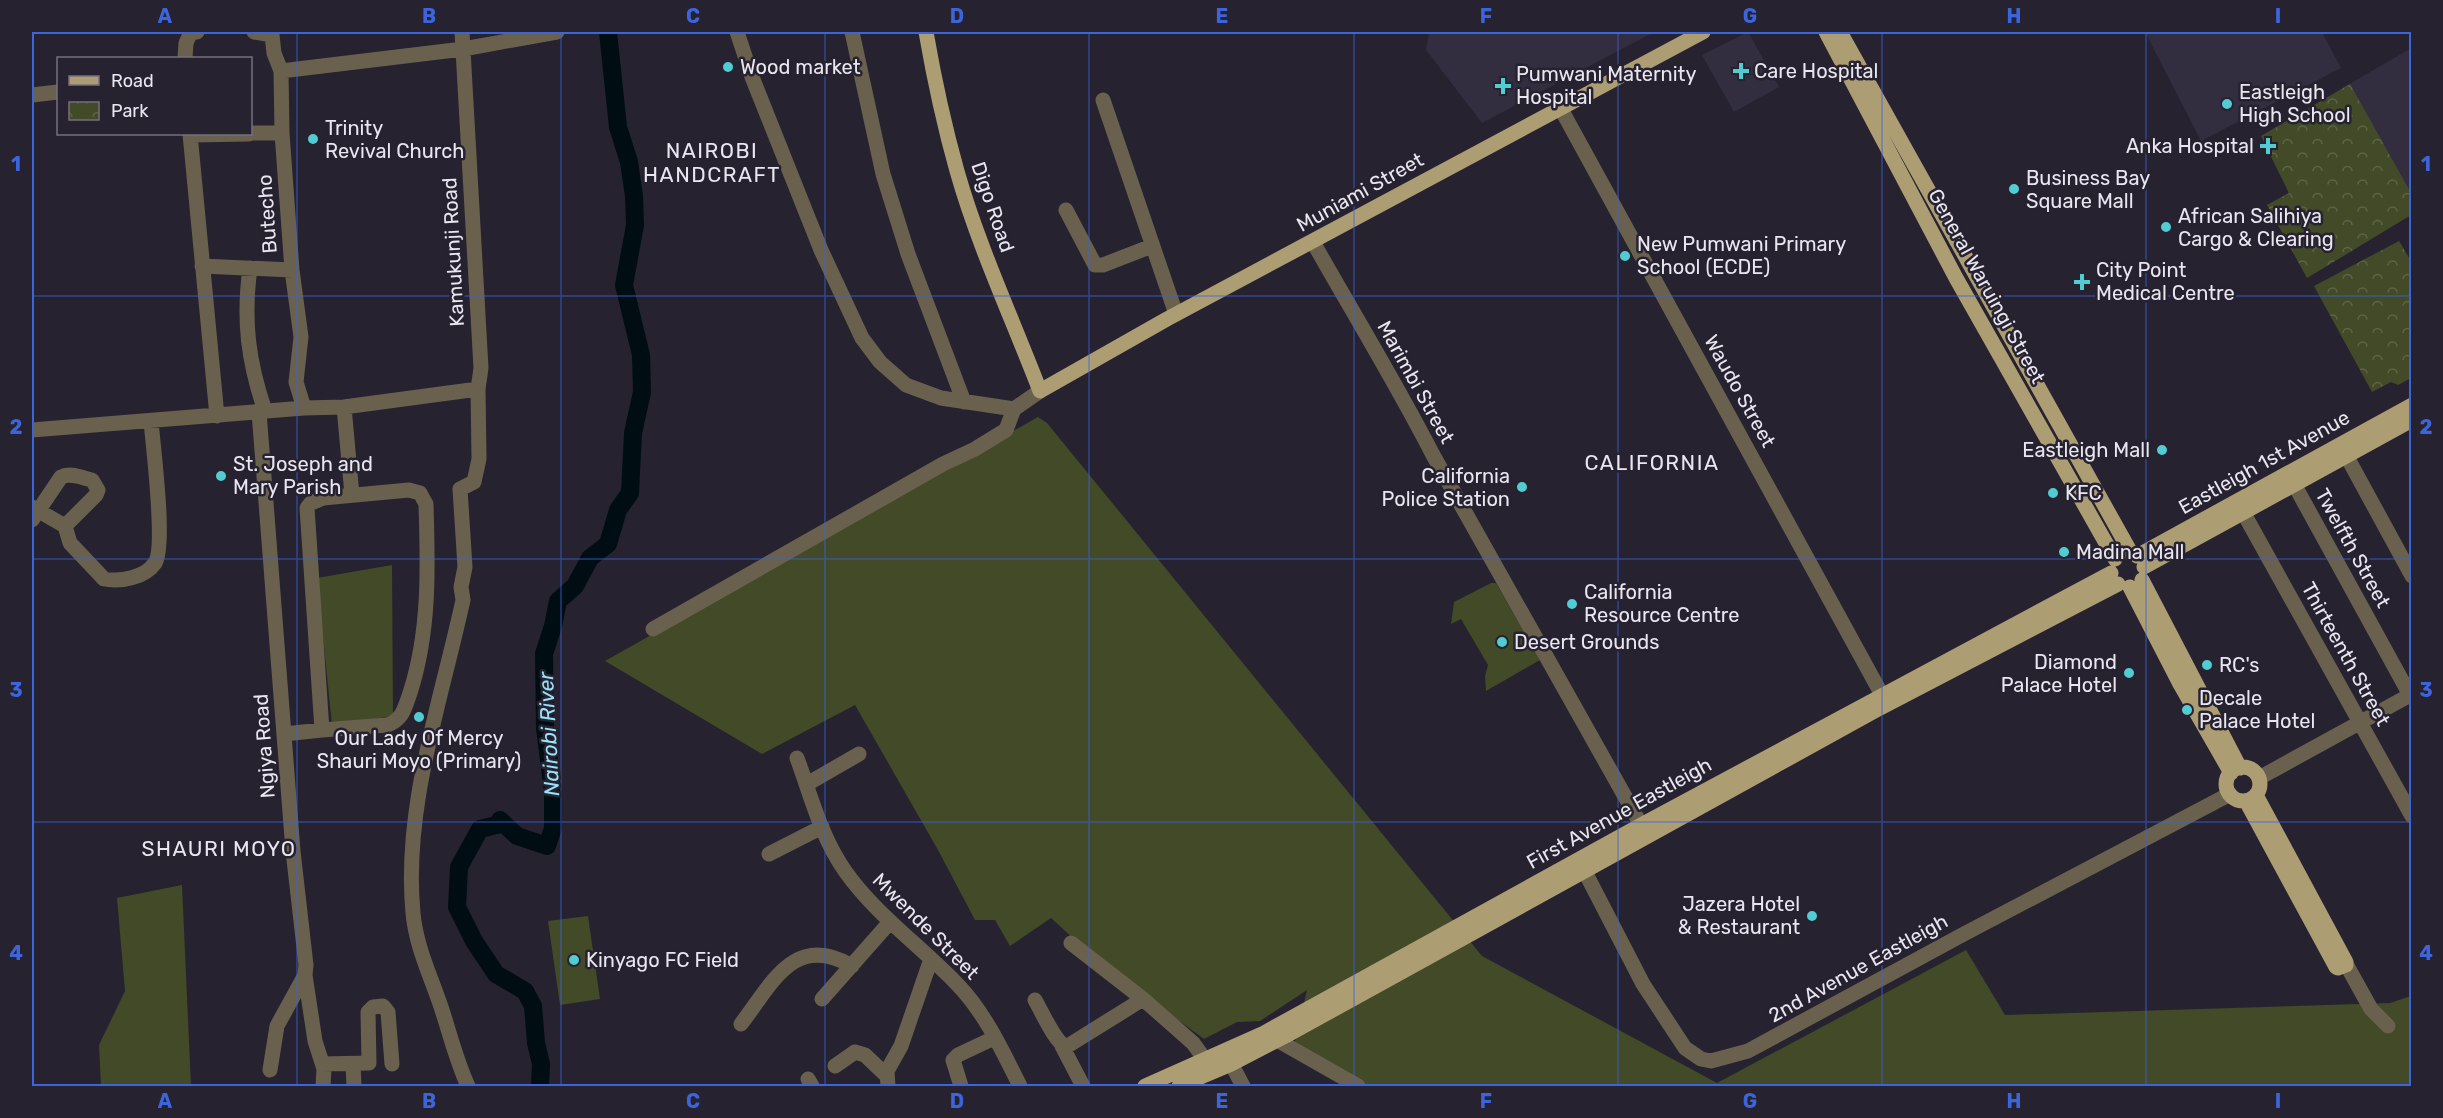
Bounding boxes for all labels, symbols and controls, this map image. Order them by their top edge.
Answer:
text: A [158,4,173,28]
text: B [422,4,436,28]
text: C [686,4,700,28]
text: D [950,4,964,28]
text: E [1216,4,1228,28]
text: F [1480,4,1492,28]
text: G [1743,4,1757,28]
text: H [2007,4,2021,28]
text: I [2275,4,2281,28]
place label: Wood market [740,55,861,79]
legend [57,57,252,135]
place label: Care Hospital [1754,59,1878,83]
marker: Wood market [721,60,735,74]
place label: Pumwani Maternity Hospital [1516,62,1696,109]
marker: Care Hospital [1732,62,1750,80]
text: Road [111,70,154,92]
marker: Pumwani Maternity Hospital [1494,77,1512,95]
place label: Eastleigh High School [2239,80,2351,127]
marker: Eastleigh High School [2220,97,2234,111]
text: Park [111,100,149,122]
place label: Trinity Revival Church [325,116,464,163]
marker: Trinity Revival Church [306,132,320,146]
place label: Anka Hospital [2126,134,2254,158]
marker: Anka Hospital [2259,137,2277,155]
district label: NAIROBI HANDCRAFT [643,138,781,187]
street label: Muniami Street [1292,147,1428,237]
text: 1 [11,152,21,176]
text: 1 [2421,152,2431,176]
street label: Digo Road [966,158,1020,256]
place label: Business Bay Square Mall [2026,166,2150,213]
street label: Butecho [252,174,282,254]
street label: Kamukunji Road [437,177,469,327]
marker: Business Bay Square Mall [2007,182,2021,196]
street label: General Waruingi Street [1923,185,2051,388]
place label: African Salihiya Cargo & Clearing [2178,204,2334,251]
marker: African Salihiya Cargo & Clearing [2159,220,2173,234]
place label: New Pumwani Primary School (ECDE) [1637,232,1846,279]
marker: New Pumwani Primary School (ECDE) [1618,249,1632,263]
place label: City Point Medical Centre [2096,258,2235,305]
marker: City Point Medical Centre [2073,273,2091,291]
street label: Marimbi Street [1372,316,1460,448]
street label: Waudo Street [1699,331,1781,452]
street label: Eastleigh 1st Avenue [2174,405,2354,519]
text: 2 [10,415,23,439]
text: 2 [2420,415,2433,439]
place label: Eastleigh Mall [2022,438,2150,462]
marker: Eastleigh Mall [2155,443,2169,457]
district label: CALIFORNIA [1585,450,1720,475]
place label: St. Joseph and Mary Parish [233,452,373,499]
place label: California Police Station [1382,464,1510,511]
marker: St. Joseph and Mary Parish [214,469,228,483]
marker: California Police Station [1515,480,1529,494]
place label: KFC [2065,481,2102,505]
street label: Twelfth Street [2310,484,2396,612]
marker: KFC [2046,486,2060,500]
place label: Madina Mall [2076,540,2184,564]
marker: Madina Mall [2057,545,2071,559]
street label: Thirteenth Street [2297,578,2396,730]
place label: California Resource Centre [1584,580,1739,627]
marker: California Resource Centre [1565,597,1579,611]
place label: Desert Grounds [1514,630,1659,654]
marker: Desert Grounds [1495,635,1509,649]
place label: Diamond Palace Hotel [2001,650,2117,697]
place label: RC's [2219,653,2260,677]
marker: RC's [2200,658,2214,672]
marker: Diamond Palace Hotel [2122,666,2136,680]
water label: Nairobi River [533,670,564,797]
text: 3 [9,678,23,702]
text: 3 [2419,678,2433,702]
place label: Decale Palace Hotel [2199,686,2315,733]
street label: Ngiya Road [248,693,280,799]
marker: Decale Palace Hotel [2180,703,2194,717]
marker: Our Lady Of Mercy Shauri Moyo (Primary) [412,710,426,724]
place label: Our Lady Of Mercy Shauri Moyo (Primary) [317,726,521,773]
street label: First Avenue Eastleigh [1522,752,1716,874]
district label: SHAURI MOYO [141,836,297,861]
street label: Mwende Street [868,868,984,984]
place label: Jazera Hotel & Restaurant [1678,892,1800,939]
street label: 2nd Avenue Eastleigh [1764,909,1952,1027]
marker: Jazera Hotel & Restaurant [1805,909,1819,923]
text: 4 [9,941,23,965]
text: 4 [2419,941,2433,965]
place label: Kinyago FC Field [586,948,739,972]
marker: Kinyago FC Field [567,953,581,967]
text: A [158,1089,173,1113]
text: B [422,1089,436,1113]
text: C [686,1089,700,1113]
text: D [950,1089,964,1113]
text: E [1216,1089,1228,1113]
text: F [1480,1089,1492,1113]
text: G [1743,1089,1757,1113]
text: H [2007,1089,2021,1113]
text: I [2275,1089,2281,1113]

